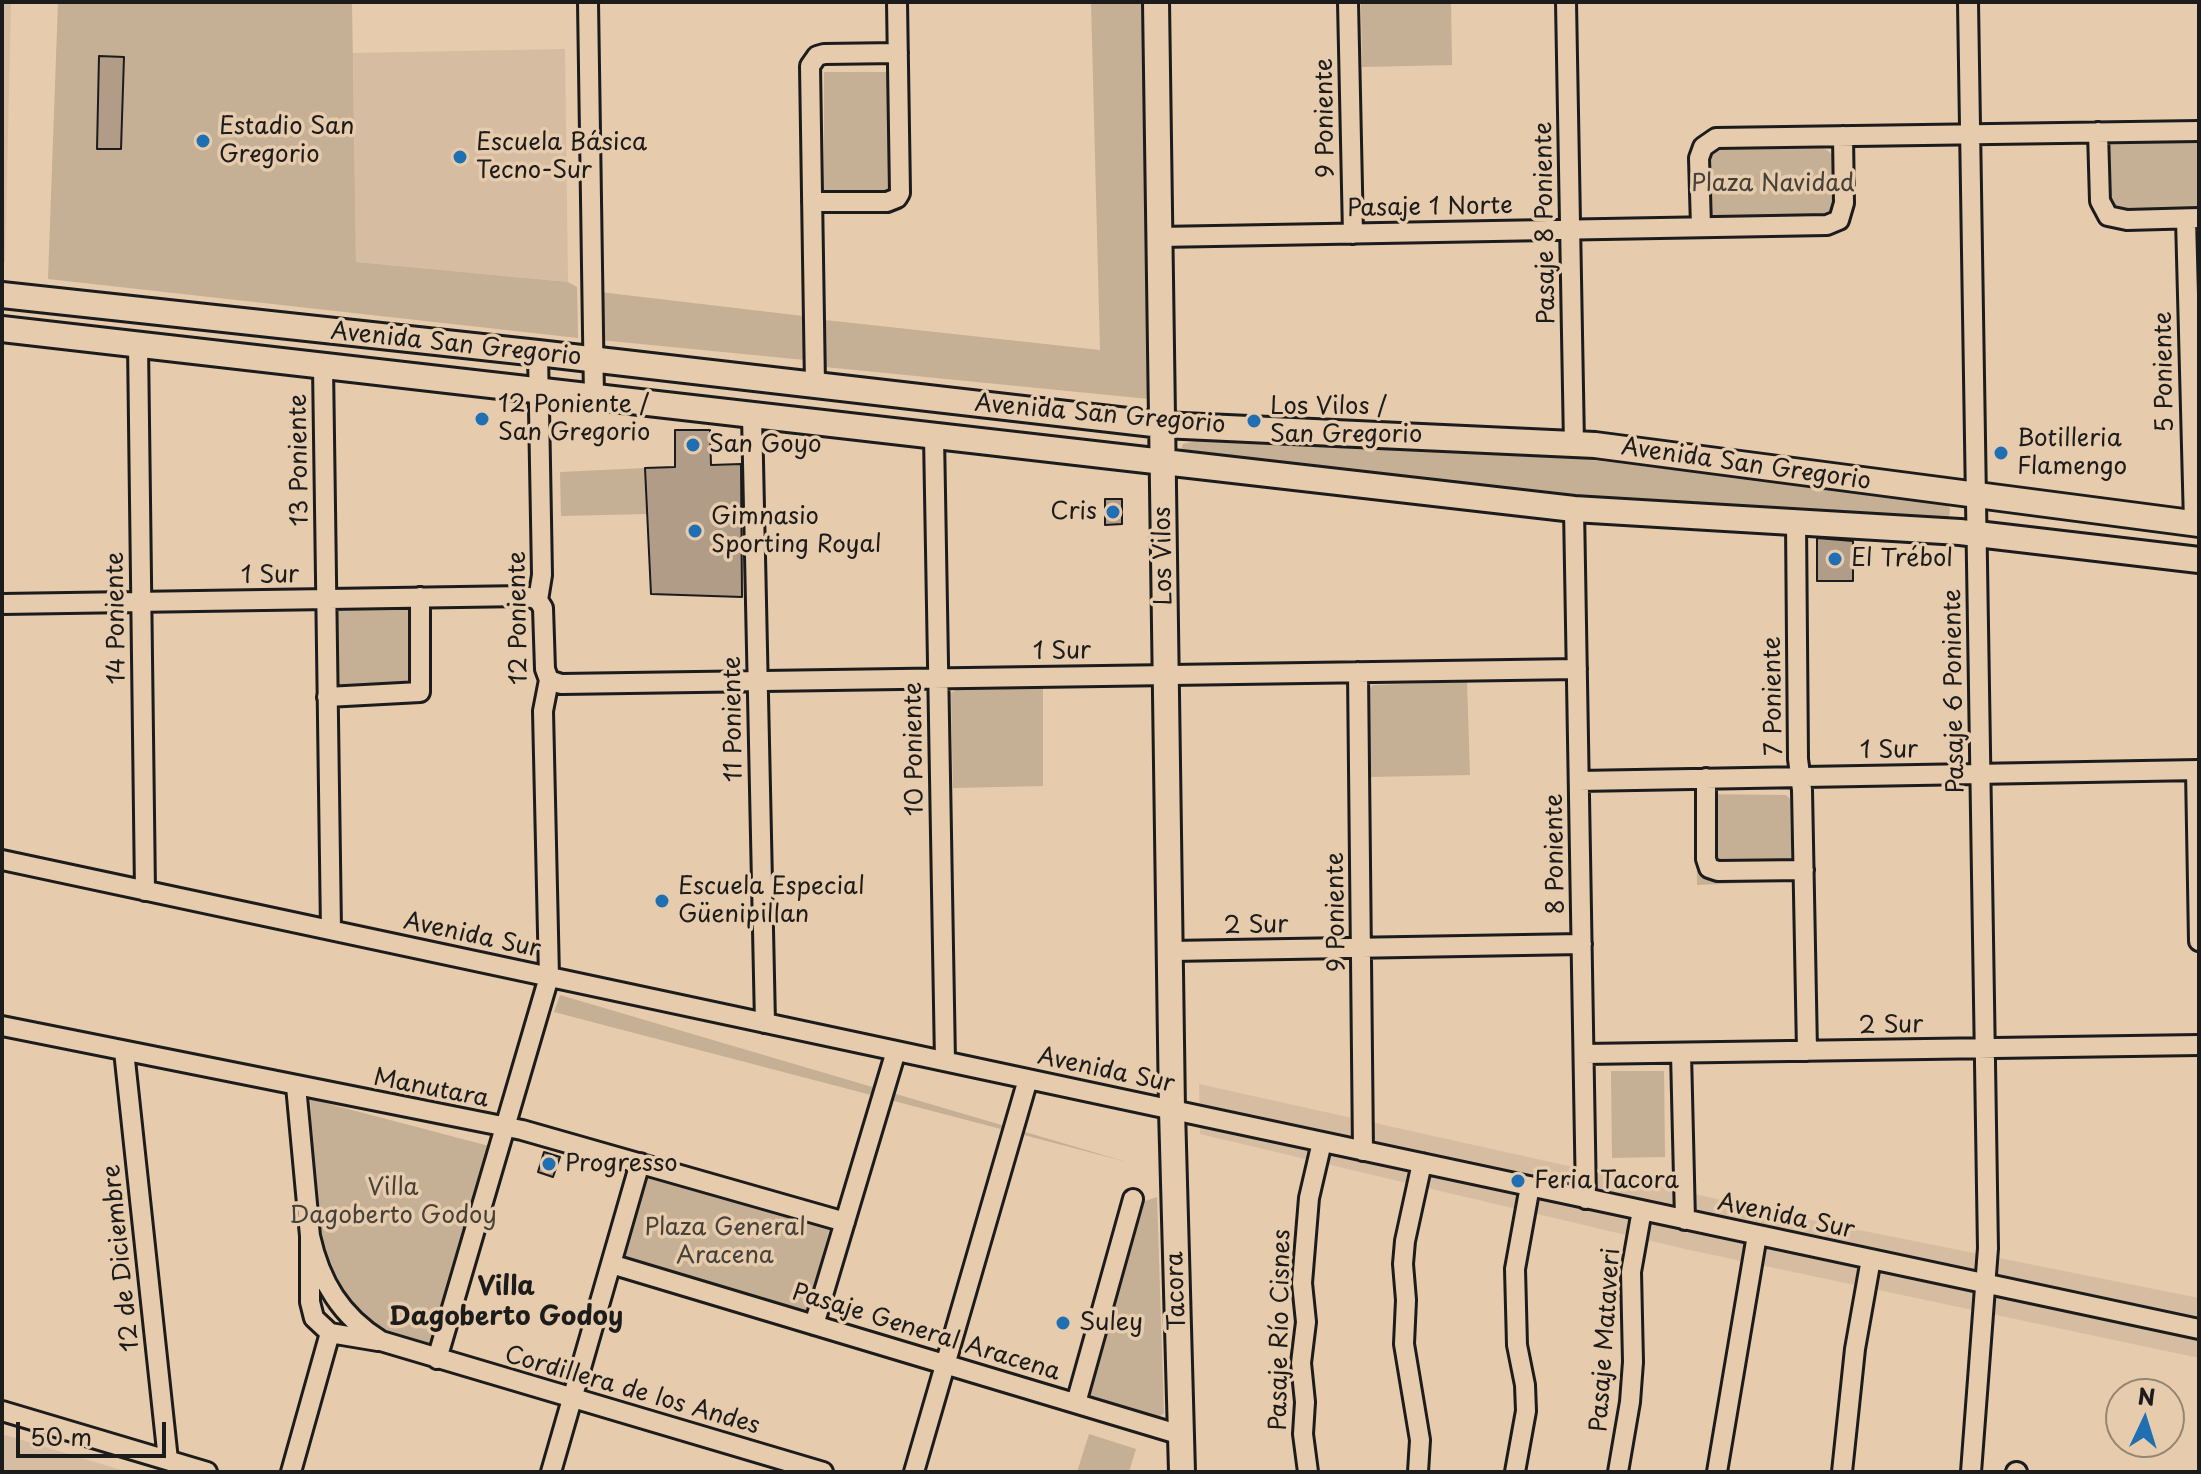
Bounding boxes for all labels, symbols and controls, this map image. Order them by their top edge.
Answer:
street label: 9 Poniente [1311,58,1341,178]
place label: Estadio San Gregorio [219,113,354,169]
street label: Pasaje 8 Poniente [1530,121,1562,325]
place label: Escuela Básica Tecno-Sur [476,129,647,185]
marker: Estadio San Gregorio [194,132,212,150]
marker: Escuela Básica Tecno-Sur [451,148,469,166]
park label: Plaza Navidad [1691,170,1855,198]
street label: Pasaje 1 Norte [1347,192,1513,224]
street label: 5 Poniente [2150,311,2180,433]
street label: Avenida San Gregorio [329,318,583,372]
street label: Avenida San Gregorio [973,390,1227,440]
place label: 12 Poniente / San Gregorio [498,391,650,447]
street label: 13 Poniente [284,393,316,527]
place label: Los Vilos / San Gregorio [1270,393,1422,449]
marker: 12 Poniente / San Gregorio [473,410,491,428]
marker: Los Vilos / San Gregorio [1245,412,1263,430]
place label: Botilleria Flamengo [2017,425,2127,481]
place label: San Goyo [709,431,822,459]
street label: Avenida San Gregorio [1619,433,1873,497]
marker: San Goyo [684,436,702,454]
marker: Botilleria Flamengo [1992,444,2010,462]
place label: Cris [1050,498,1097,526]
place label: Gimnasio Sporting Royal [711,503,882,559]
marker: Cris [1104,503,1122,521]
street label: Los Vilos [1149,506,1179,606]
marker: Gimnasio Sporting Royal [686,522,704,540]
place label: El Trébol [1851,545,1953,573]
marker: El Trébol [1826,550,1844,568]
street label: 14 Poniente [101,551,133,685]
street label: 12 Poniente [503,551,535,685]
street label: 1 Sur [241,561,299,591]
street label: Pasaje 6 Poniente [1939,588,1971,794]
street label: 7 Poniente [1759,636,1789,756]
street label: 1 Sur [1033,637,1091,667]
street label: 11 Poniente [719,656,749,782]
street label: 10 Poniente [899,682,931,816]
street label: 1 Sur [1860,736,1918,766]
street label: 8 Poniente [1541,793,1571,915]
street label: 9 Poniente [1322,852,1352,972]
place label: Escuela Especial Güenipillan [678,873,865,929]
marker: Escuela Especial Güenipillan [653,892,671,910]
street label: Avenida Sur [401,907,543,965]
street label: 2 Sur [1223,911,1289,941]
street label: 2 Sur [1858,1011,1924,1041]
street label: Avenida Sur [1035,1042,1177,1100]
street label: Manutara [371,1064,491,1114]
place label: Progresso [565,1150,678,1178]
marker: Progresso [540,1155,558,1173]
street label: 12 de Diciembre [98,1163,146,1353]
place label: Feria Tacora [1534,1167,1679,1195]
marker: Feria Tacora [1509,1172,1527,1190]
park label: Villa Dagoberto Godoy [289,1174,497,1230]
street label: Avenida Sur [1715,1188,1857,1246]
park label: Plaza General Aracena [644,1214,806,1270]
street label: Pasaje Río Cisnes [1265,1229,1297,1431]
street label: Pasaje Mataveri [1585,1247,1627,1433]
street label: Tacora [1161,1251,1193,1331]
district label: Villa Dagoberto Godoy [389,1272,623,1334]
street label: Pasaje General Aracena [789,1279,1063,1387]
place label: Suley [1079,1309,1143,1337]
marker: Suley [1054,1314,1072,1332]
street label: Cordillera de los Andes [501,1341,763,1441]
north arrow [2105,1378,2185,1458]
text: N [2137,1378,2156,1413]
scale bar [20,1406,170,1456]
text: 50 m [30,1418,92,1454]

